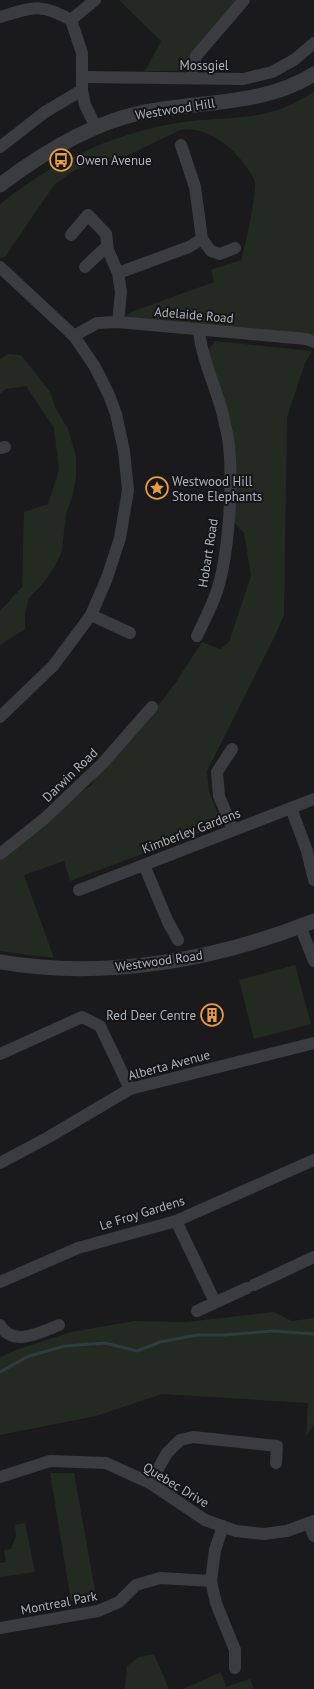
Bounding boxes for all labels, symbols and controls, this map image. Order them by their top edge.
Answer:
street label: Mossgiel [179,57,229,74]
street label: Westwood Hill [134,94,216,124]
bus stop icon: Owen Avenue [48,147,74,173]
place label: Owen Avenue [76,152,152,169]
street label: Adelaide Road [154,303,234,327]
place label: Westwood Hill Stone Elephants [172,473,262,505]
place icon: Westwood Hill Stone Elephants [144,475,170,501]
street label: Hobart Road [194,517,222,589]
street label: Darwin Road [39,744,101,806]
street label: Kimberley Gardens [139,804,243,858]
street label: Westwood Road [114,946,204,976]
building icon: Red Deer Centre [199,1002,225,1028]
place label: Red Deer Centre [106,1007,196,1024]
street label: Alberta Avenue [126,1046,212,1084]
street label: Le Froy Gardens [97,1192,187,1234]
street label: Quebec Drive [140,1459,212,1511]
street label: Montreal Park [19,1587,99,1619]

